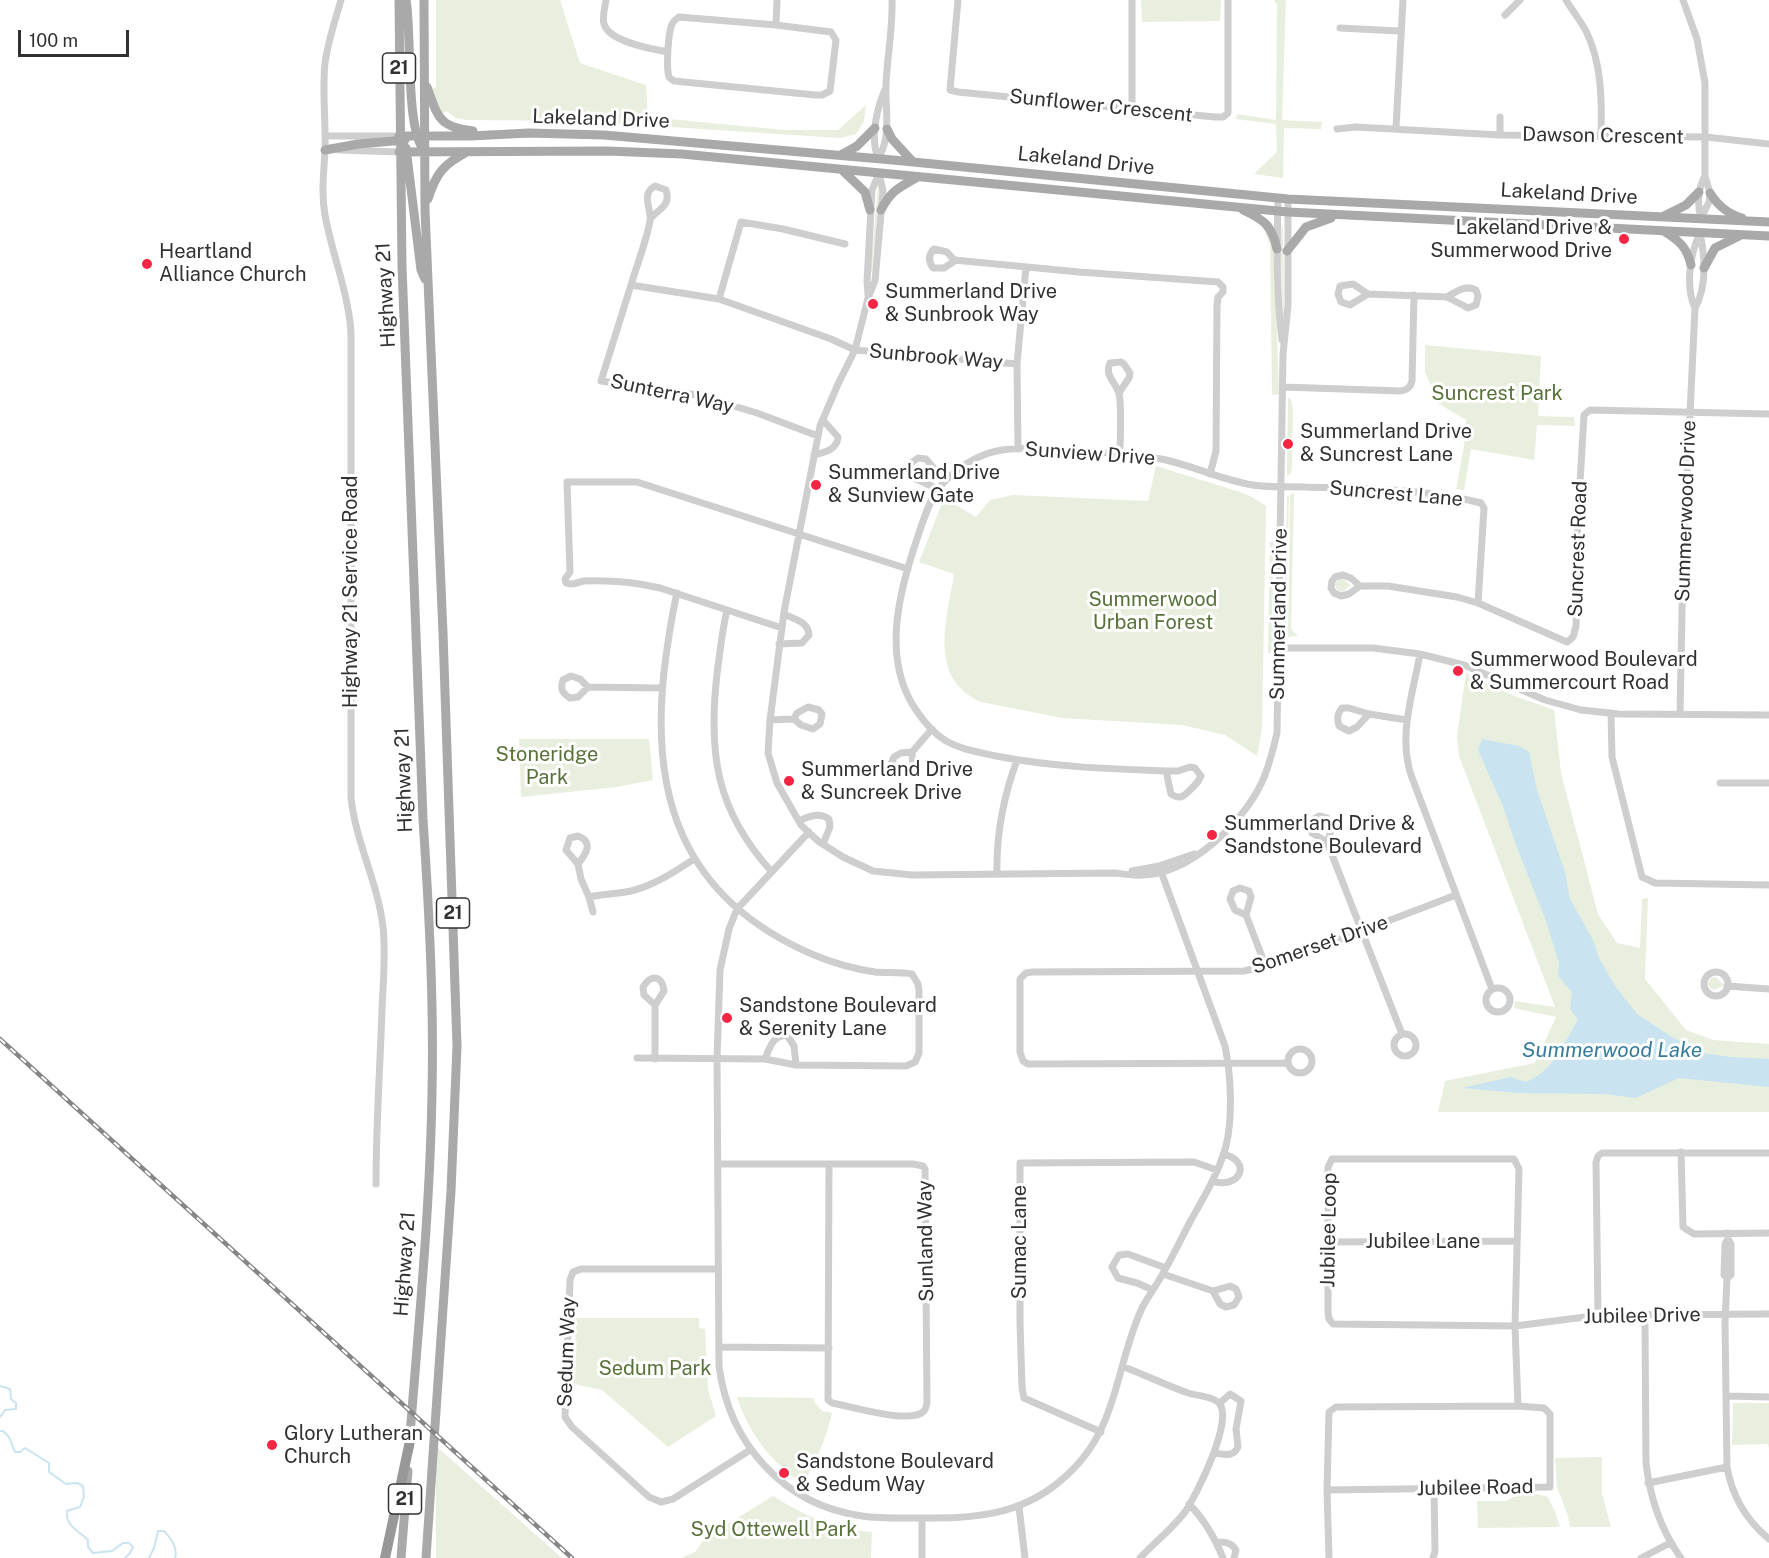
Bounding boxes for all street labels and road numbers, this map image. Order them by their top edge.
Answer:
road number: 21 [382,53,416,83]
street label: Sunflower Crescent [1008,84,1194,128]
street label: Lakeland Drive [532,105,670,133]
street label: Dawson Crescent [1522,123,1684,149]
street label: Lakeland Drive [1016,142,1156,180]
street label: Lakeland Drive [1500,178,1638,210]
street label: Highway 21 [371,242,401,348]
street label: Sunbrook Way [868,339,1004,375]
street label: Sunterra Way [608,369,736,419]
street label: Summerwood Drive [1671,420,1701,602]
street label: Sunview Drive [1024,437,1156,471]
street label: Highway 21 Service Road [339,476,363,708]
street label: Suncrest Lane [1328,476,1464,512]
street label: Suncrest Road [1564,481,1592,617]
street label: Summerland Drive [1266,528,1292,700]
street label: Highway 21 [390,727,418,833]
road number: 21 [436,898,470,928]
street label: Somerset Drive [1249,910,1391,980]
street label: Jubilee Loop [1316,1172,1342,1288]
street label: Sunland Way [913,1180,939,1302]
street label: Sumac Lane [1008,1185,1032,1299]
street label: Highway 21 [389,1210,421,1318]
street label: Jubilee Lane [1366,1230,1480,1254]
street label: Sedum Way [553,1297,581,1407]
street label: Jubilee Drive [1583,1303,1701,1329]
street label: Jubilee Road [1416,1475,1534,1501]
road number: 21 [388,1484,422,1514]

